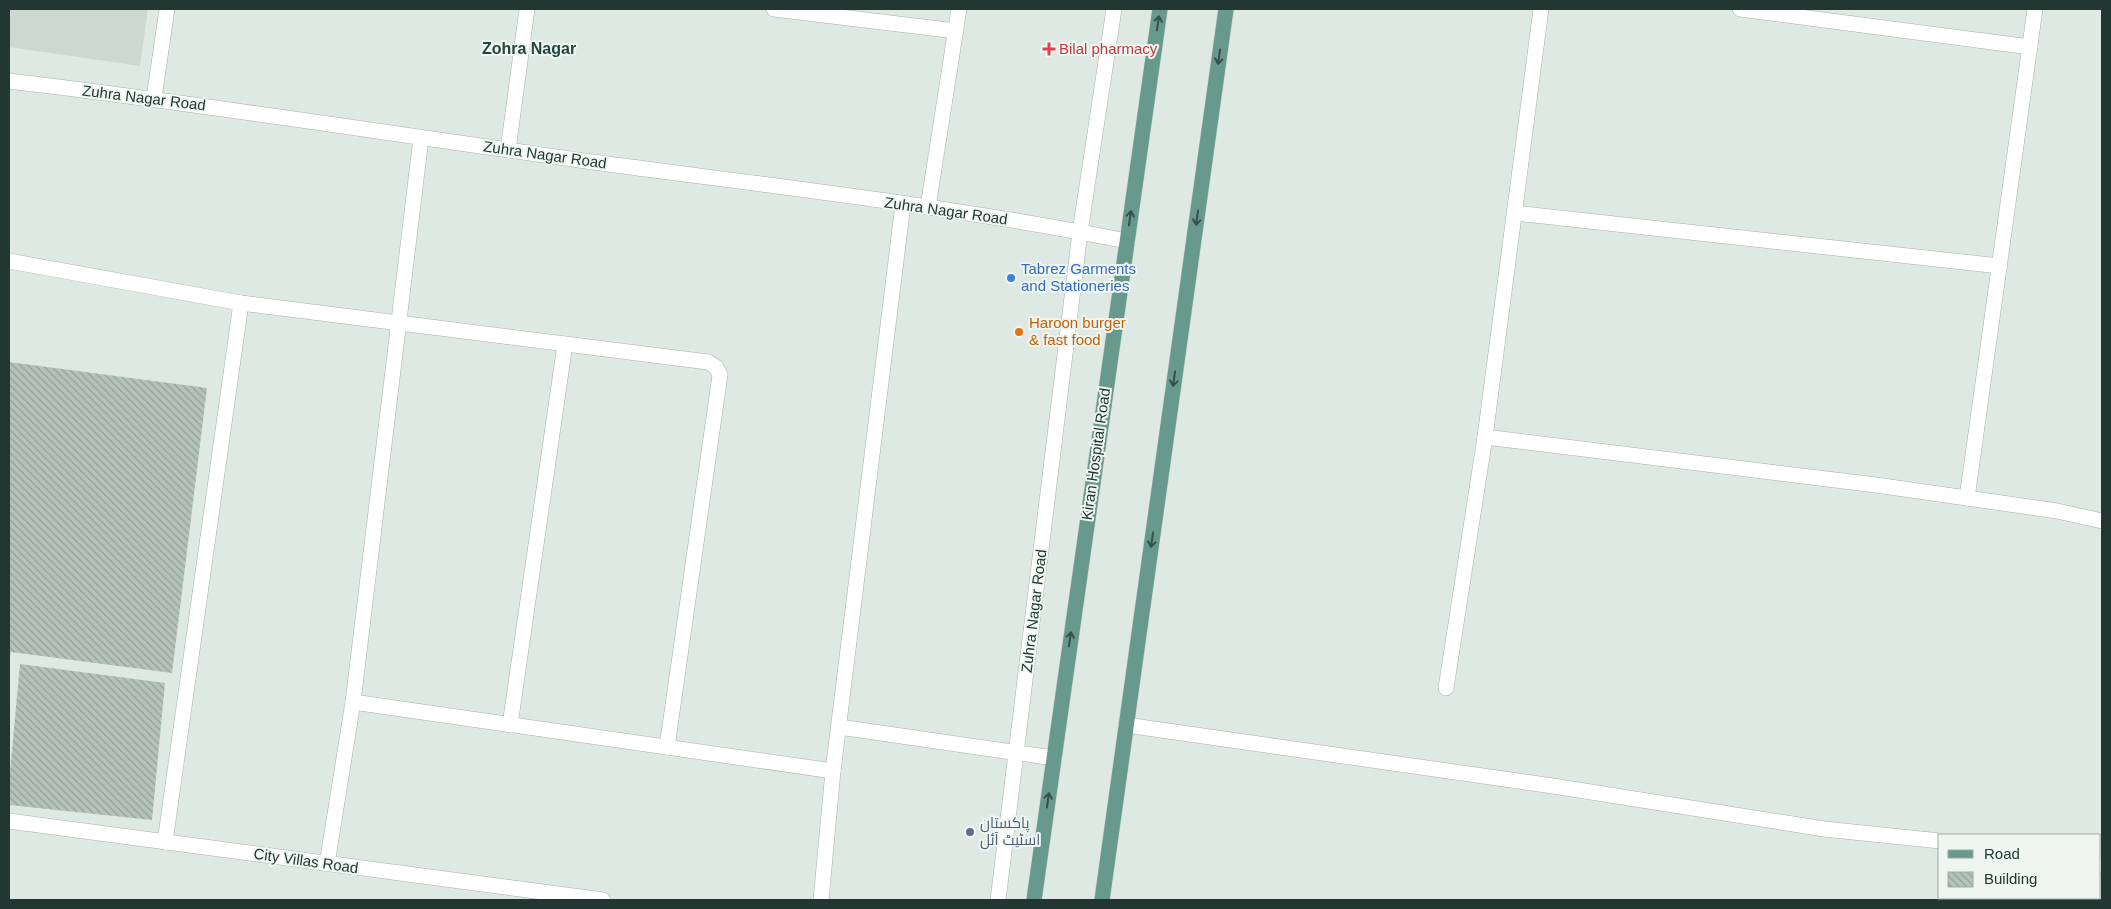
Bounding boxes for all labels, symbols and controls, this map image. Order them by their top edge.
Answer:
one-way arrow [1153,15,1163,31]
district label: Zohra Nagar [482,40,576,57]
place label: Bilal pharmacy [1059,40,1158,57]
marker: Bilal pharmacy [1043,43,1055,55]
one-way arrow [1214,49,1224,65]
street label: Zuhra Nagar Road [81,81,207,114]
street label: Zuhra Nagar Road [482,137,608,172]
street label: Zuhra Nagar Road [883,193,1009,228]
one-way arrow [1192,210,1202,226]
one-way arrow [1125,211,1135,227]
place label: Tabrez Garments and Stationeries [1021,260,1136,294]
marker: Tabrez Garments and Stationeries [1005,272,1017,284]
place label: Haroon burger & fast food [1029,314,1126,348]
marker: Haroon burger & fast food [1013,326,1025,338]
one-way arrow [1169,371,1179,387]
street label: Kiran Hospital Road [1078,387,1113,521]
one-way arrow [1147,531,1157,547]
street label: Zuhra Nagar Road [1017,548,1050,674]
one-way arrow [1066,631,1076,647]
one-way arrow [1043,792,1053,808]
place label: پاکستان اسٹیٹ آئل [980,814,1040,850]
marker: پاکستان اسٹیٹ آئل [964,826,976,838]
legend [1938,834,2101,899]
street label: City Villas Road [253,845,360,876]
text: Road [1984,845,2020,862]
text: Building [1984,870,2037,887]

